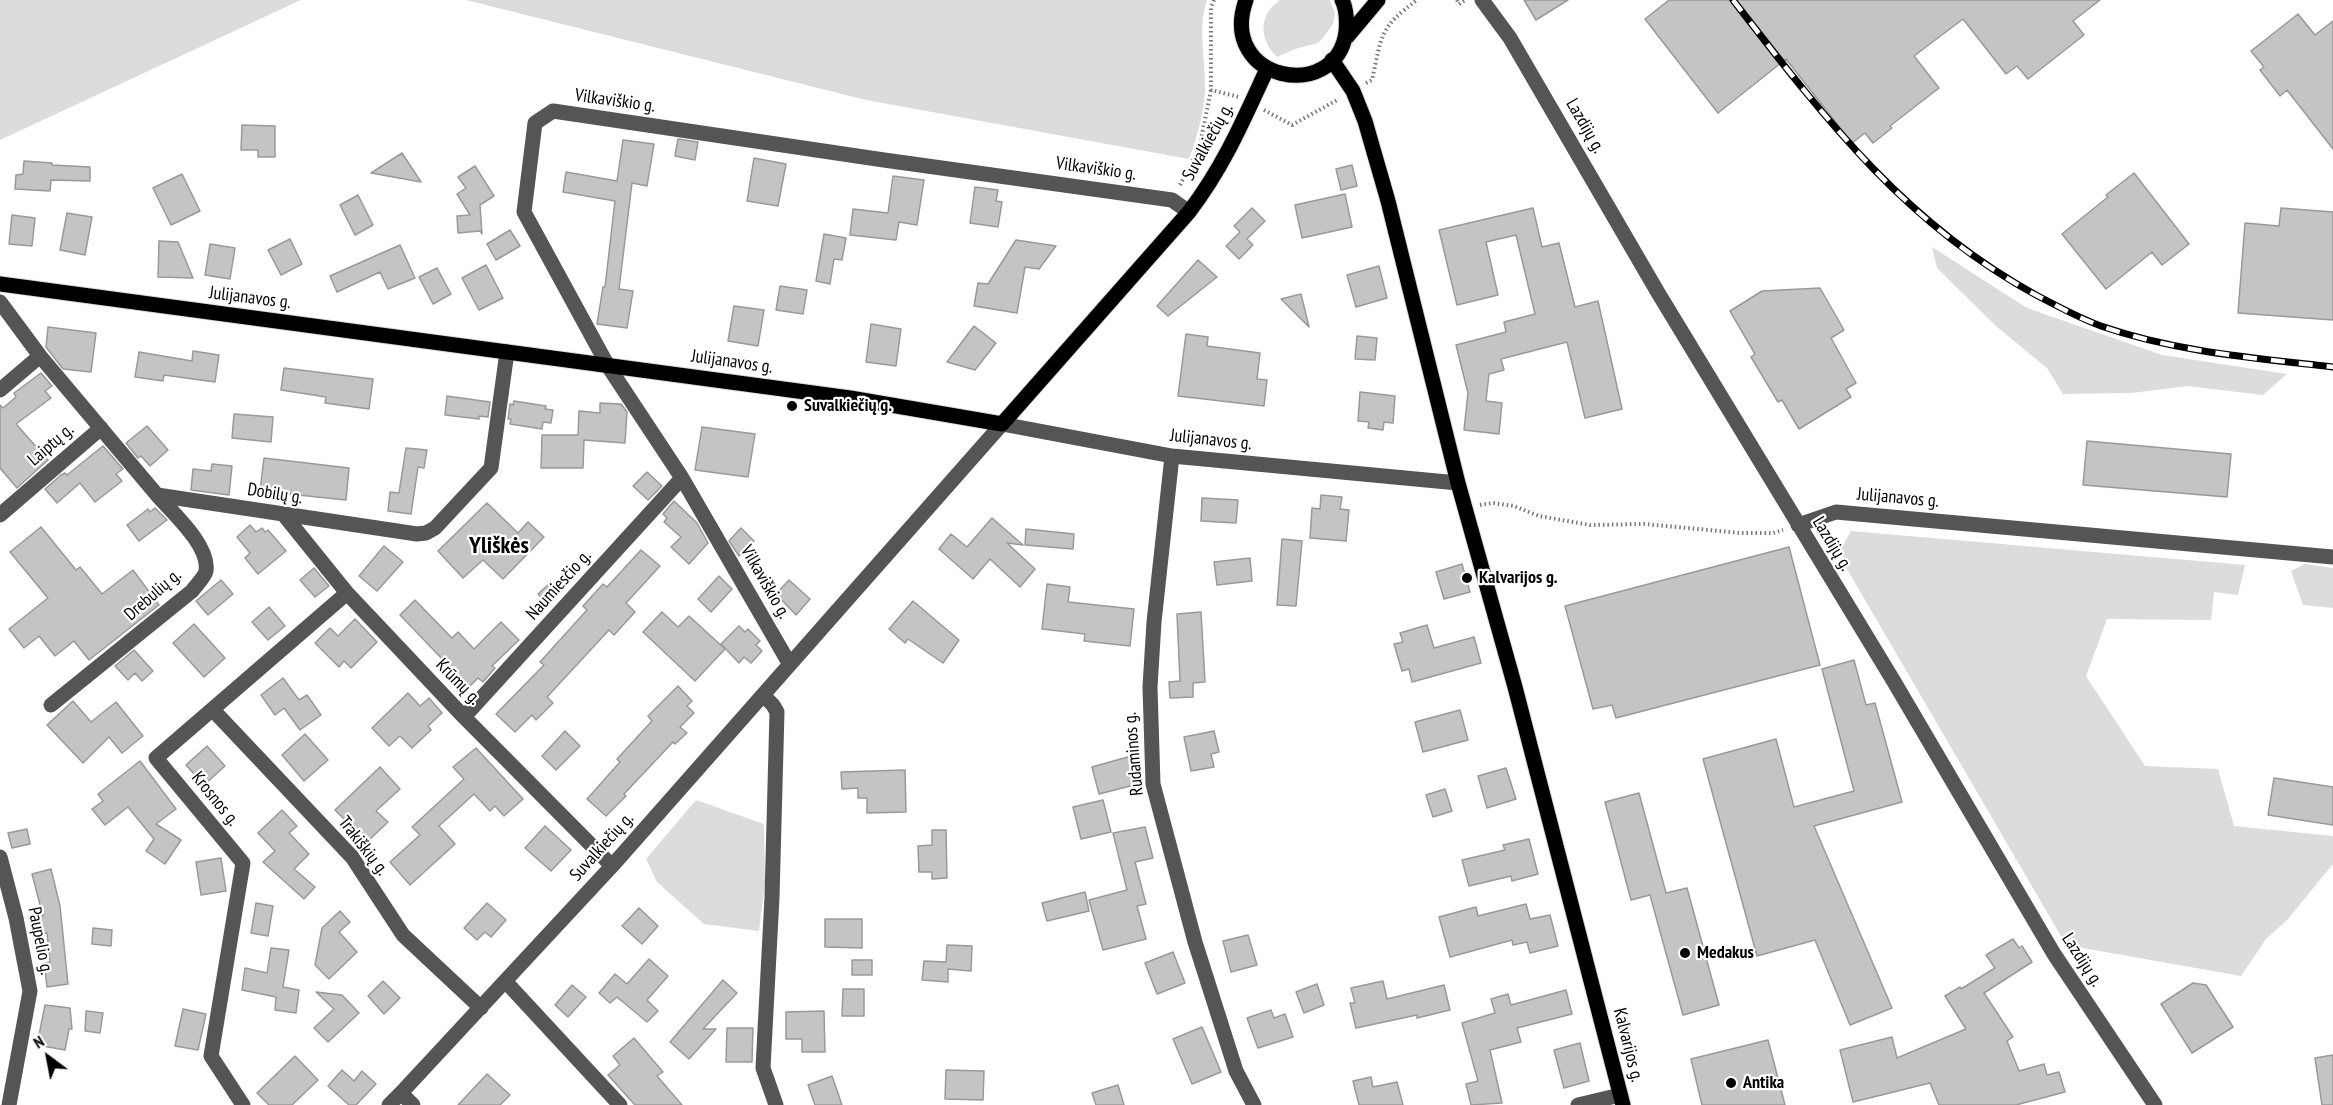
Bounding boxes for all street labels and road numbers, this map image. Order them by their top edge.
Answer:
street label: Vilkaviškio g. [573,85,657,117]
street label: Lazdijų g. [1561,95,1609,157]
street label: Suvalkiečių g. [1178,100,1238,184]
street label: Vilkaviškio g. [1054,153,1138,185]
street label: Julijanavos g. [208,282,292,314]
street label: Julijanavos g. [690,346,774,378]
street label: Laiptų g. [24,419,78,471]
street label: Julijanavos g. [1169,425,1253,455]
street label: Dobilų g. [246,479,304,509]
street label: Julijanavos g. [1856,484,1940,512]
street label: Lazdijų g. [1808,513,1856,575]
street label: Vilkaviškio g. [735,542,795,622]
street label: Naumiesčio g. [522,546,596,624]
street label: Drebulių g. [120,564,186,626]
street label: Krūmų g. [431,655,485,709]
street label: Rudaminos g. [1120,711,1148,797]
street label: Krosnos g. [187,767,243,831]
street label: Suvalkiečių g. [566,808,638,886]
street label: Trakiškių g. [333,812,393,880]
street label: Paupelio g. [23,905,57,977]
street label: Lazdijų g. [2057,929,2107,991]
street label: Kalvarijos g. [1608,1006,1648,1084]

